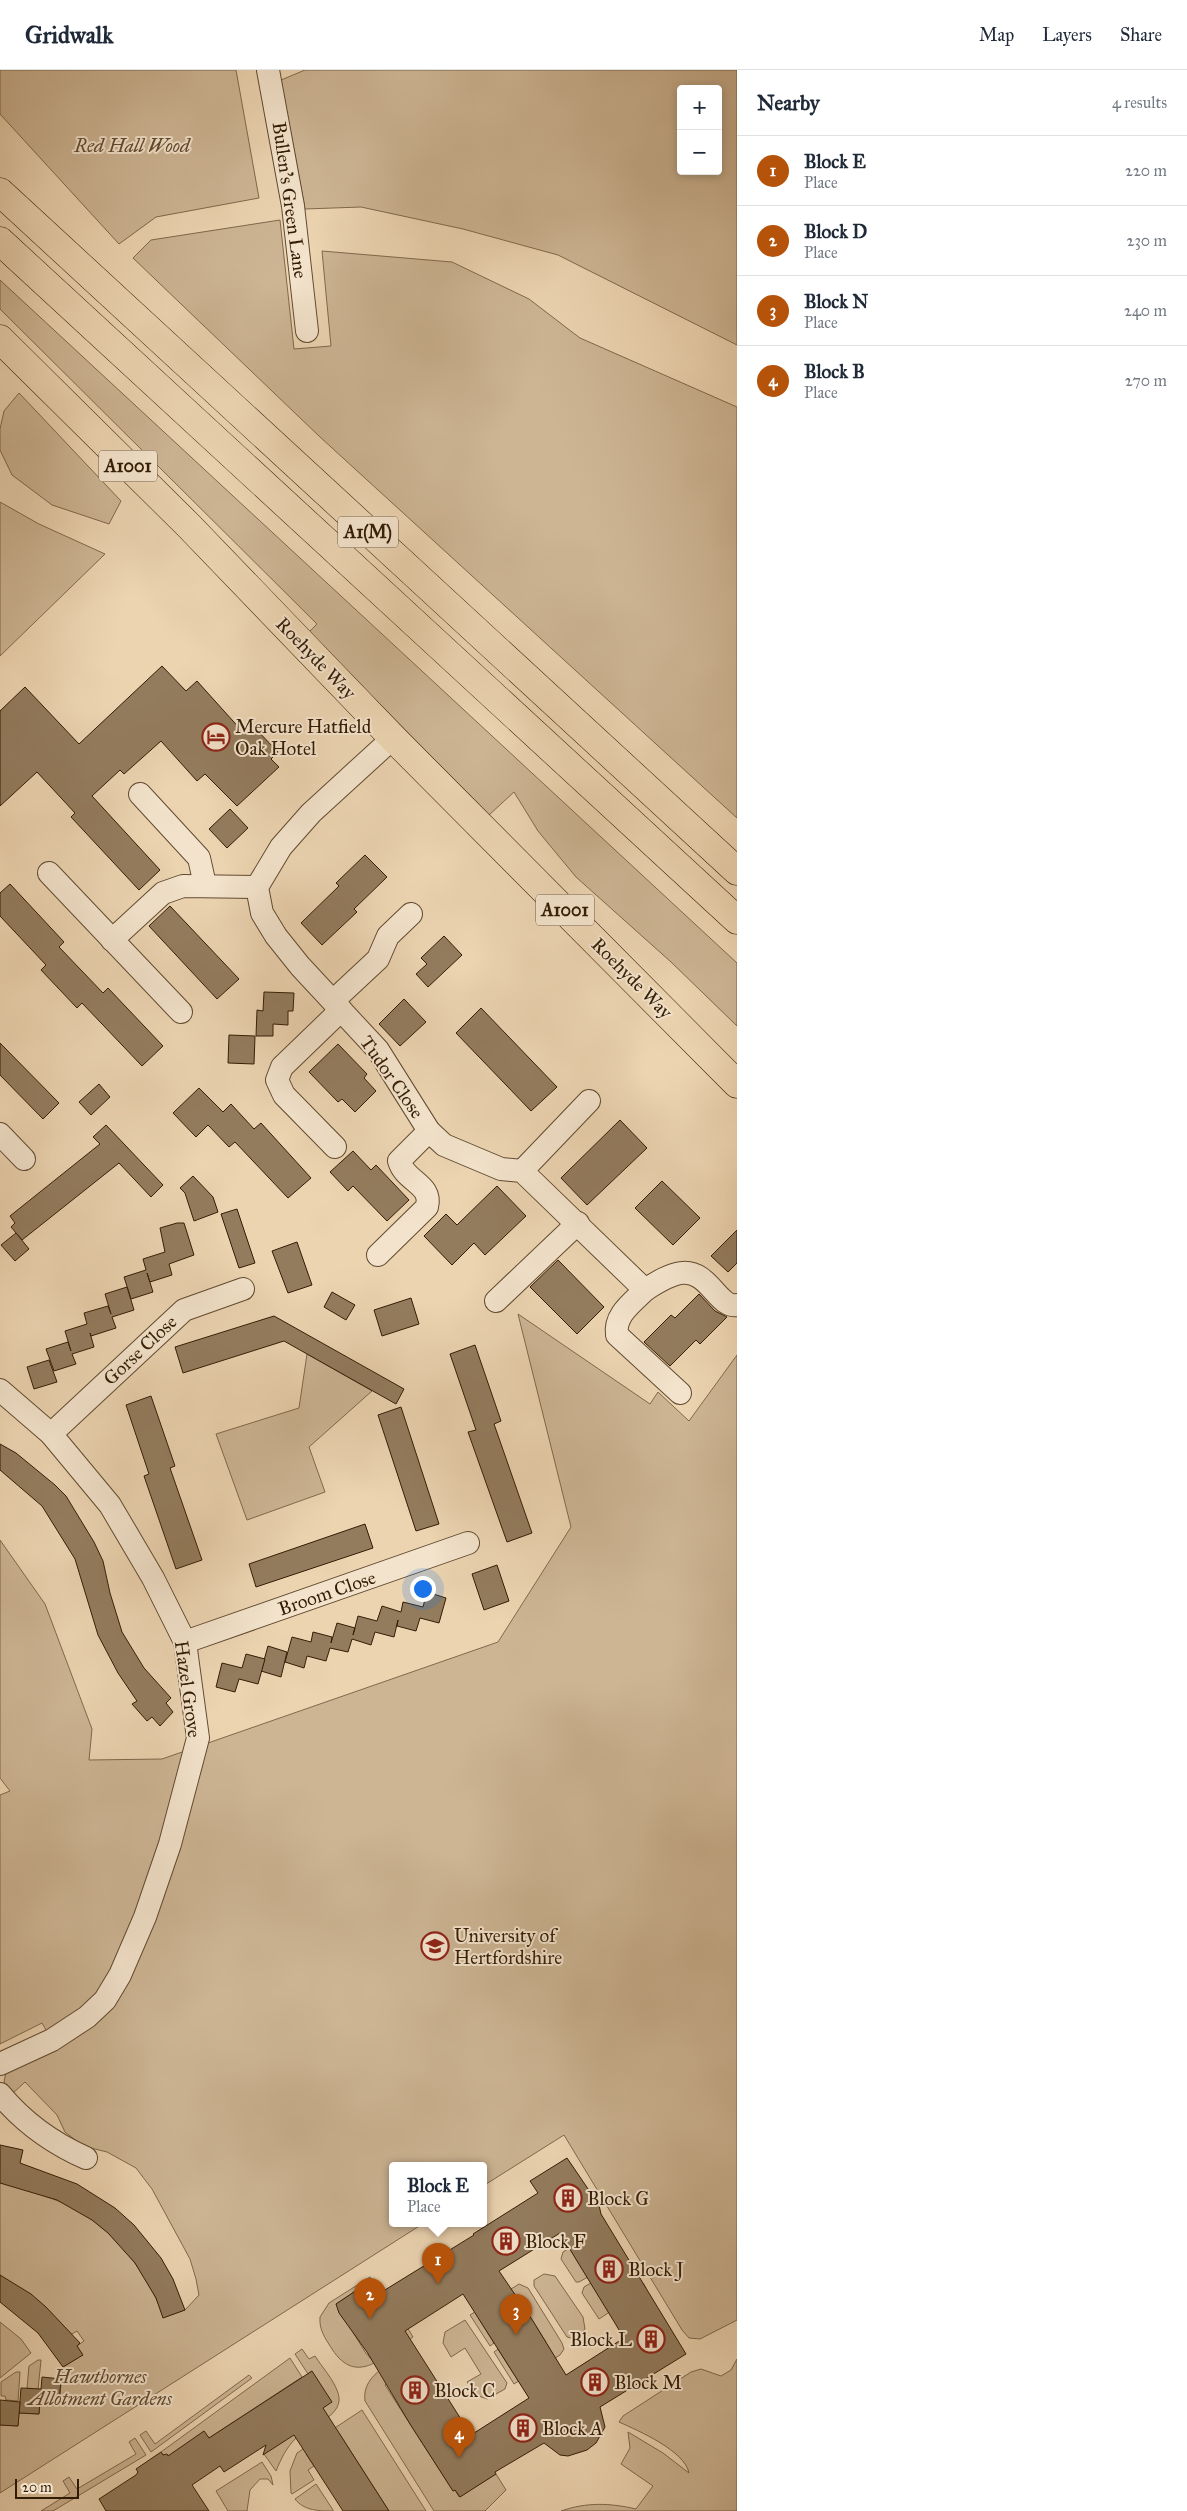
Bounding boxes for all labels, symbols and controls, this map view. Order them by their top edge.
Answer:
text: Gridwalk [25,20,113,50]
text: Map [979,24,1014,46]
text: Layers [1042,24,1092,46]
text: Share [1120,24,1162,46]
map controls [677,85,722,175]
button: + [677,85,722,130]
text: Nearby [757,90,820,116]
text: 4 results [1112,93,1167,112]
street label: Bullen's Green Lane [268,120,312,280]
button: − [677,130,722,175]
park label: Red Hall Wood [73,134,191,157]
text: Block E [804,150,866,173]
text: 1 [770,161,776,180]
text: 220 m [1125,161,1167,180]
text: Place [804,173,838,192]
text: Block D [804,220,867,243]
text: 2 [769,231,777,250]
text: 230 m [1127,231,1167,250]
text: Place [804,243,838,262]
text: Block N [804,290,868,313]
text: 3 [770,301,776,320]
text: 240 m [1124,301,1167,320]
text: Place [804,313,838,332]
text: Block B [804,360,865,383]
text: 4 [769,371,777,390]
text: 270 m [1125,371,1167,390]
text: Place [804,383,838,402]
road number: A1001 [99,451,157,482]
road number: A1(M) [338,517,398,548]
street label: Roehyde Way [271,612,362,705]
place label: Mercure Hatfield Oak Hotel [235,715,372,760]
hotel icon: Mercure Hatfield Oak Hotel [201,722,231,752]
road number: A1001 [536,894,594,926]
street label: Roehyde Way [587,933,678,1024]
street label: Tudor Close [355,1031,429,1123]
street label: Gorse Close [98,1310,182,1390]
street label: Broom Close [275,1566,379,1620]
your location [410,1576,436,1602]
street label: Hazel Grove [170,1639,206,1739]
place label: University of Hertfordshire [454,1924,562,1969]
school or university icon: University of Hertfordshire [420,1931,450,1961]
popup [389,2162,487,2227]
text: Block E [407,2174,469,2197]
building icon: Block G [553,2183,583,2213]
place label: Block G [587,2187,649,2210]
text: Place [407,2197,441,2216]
building icon: Block F [491,2226,521,2256]
place label: Block F [525,2230,586,2253]
pin: 1 [422,2243,454,2284]
building icon: Block J [594,2254,624,2284]
place label: Block J [628,2258,684,2282]
pin: 2 [354,2278,386,2319]
pin: 3 [500,2294,532,2335]
building icon: Block L [636,2324,666,2354]
place label: Block L [570,2328,632,2351]
park label: Hawthornes Allotment Gardens [26,2365,172,2410]
building icon: Block M [580,2367,610,2397]
place label: Block M [614,2371,682,2394]
building icon: Block C [400,2375,430,2405]
place label: Block C [434,2379,495,2402]
building icon: Block A [508,2413,538,2443]
pin: 4 [443,2417,475,2458]
place label: Block A [542,2417,603,2440]
scale bar [15,2476,79,2499]
text: 20 m [22,2479,52,2496]

